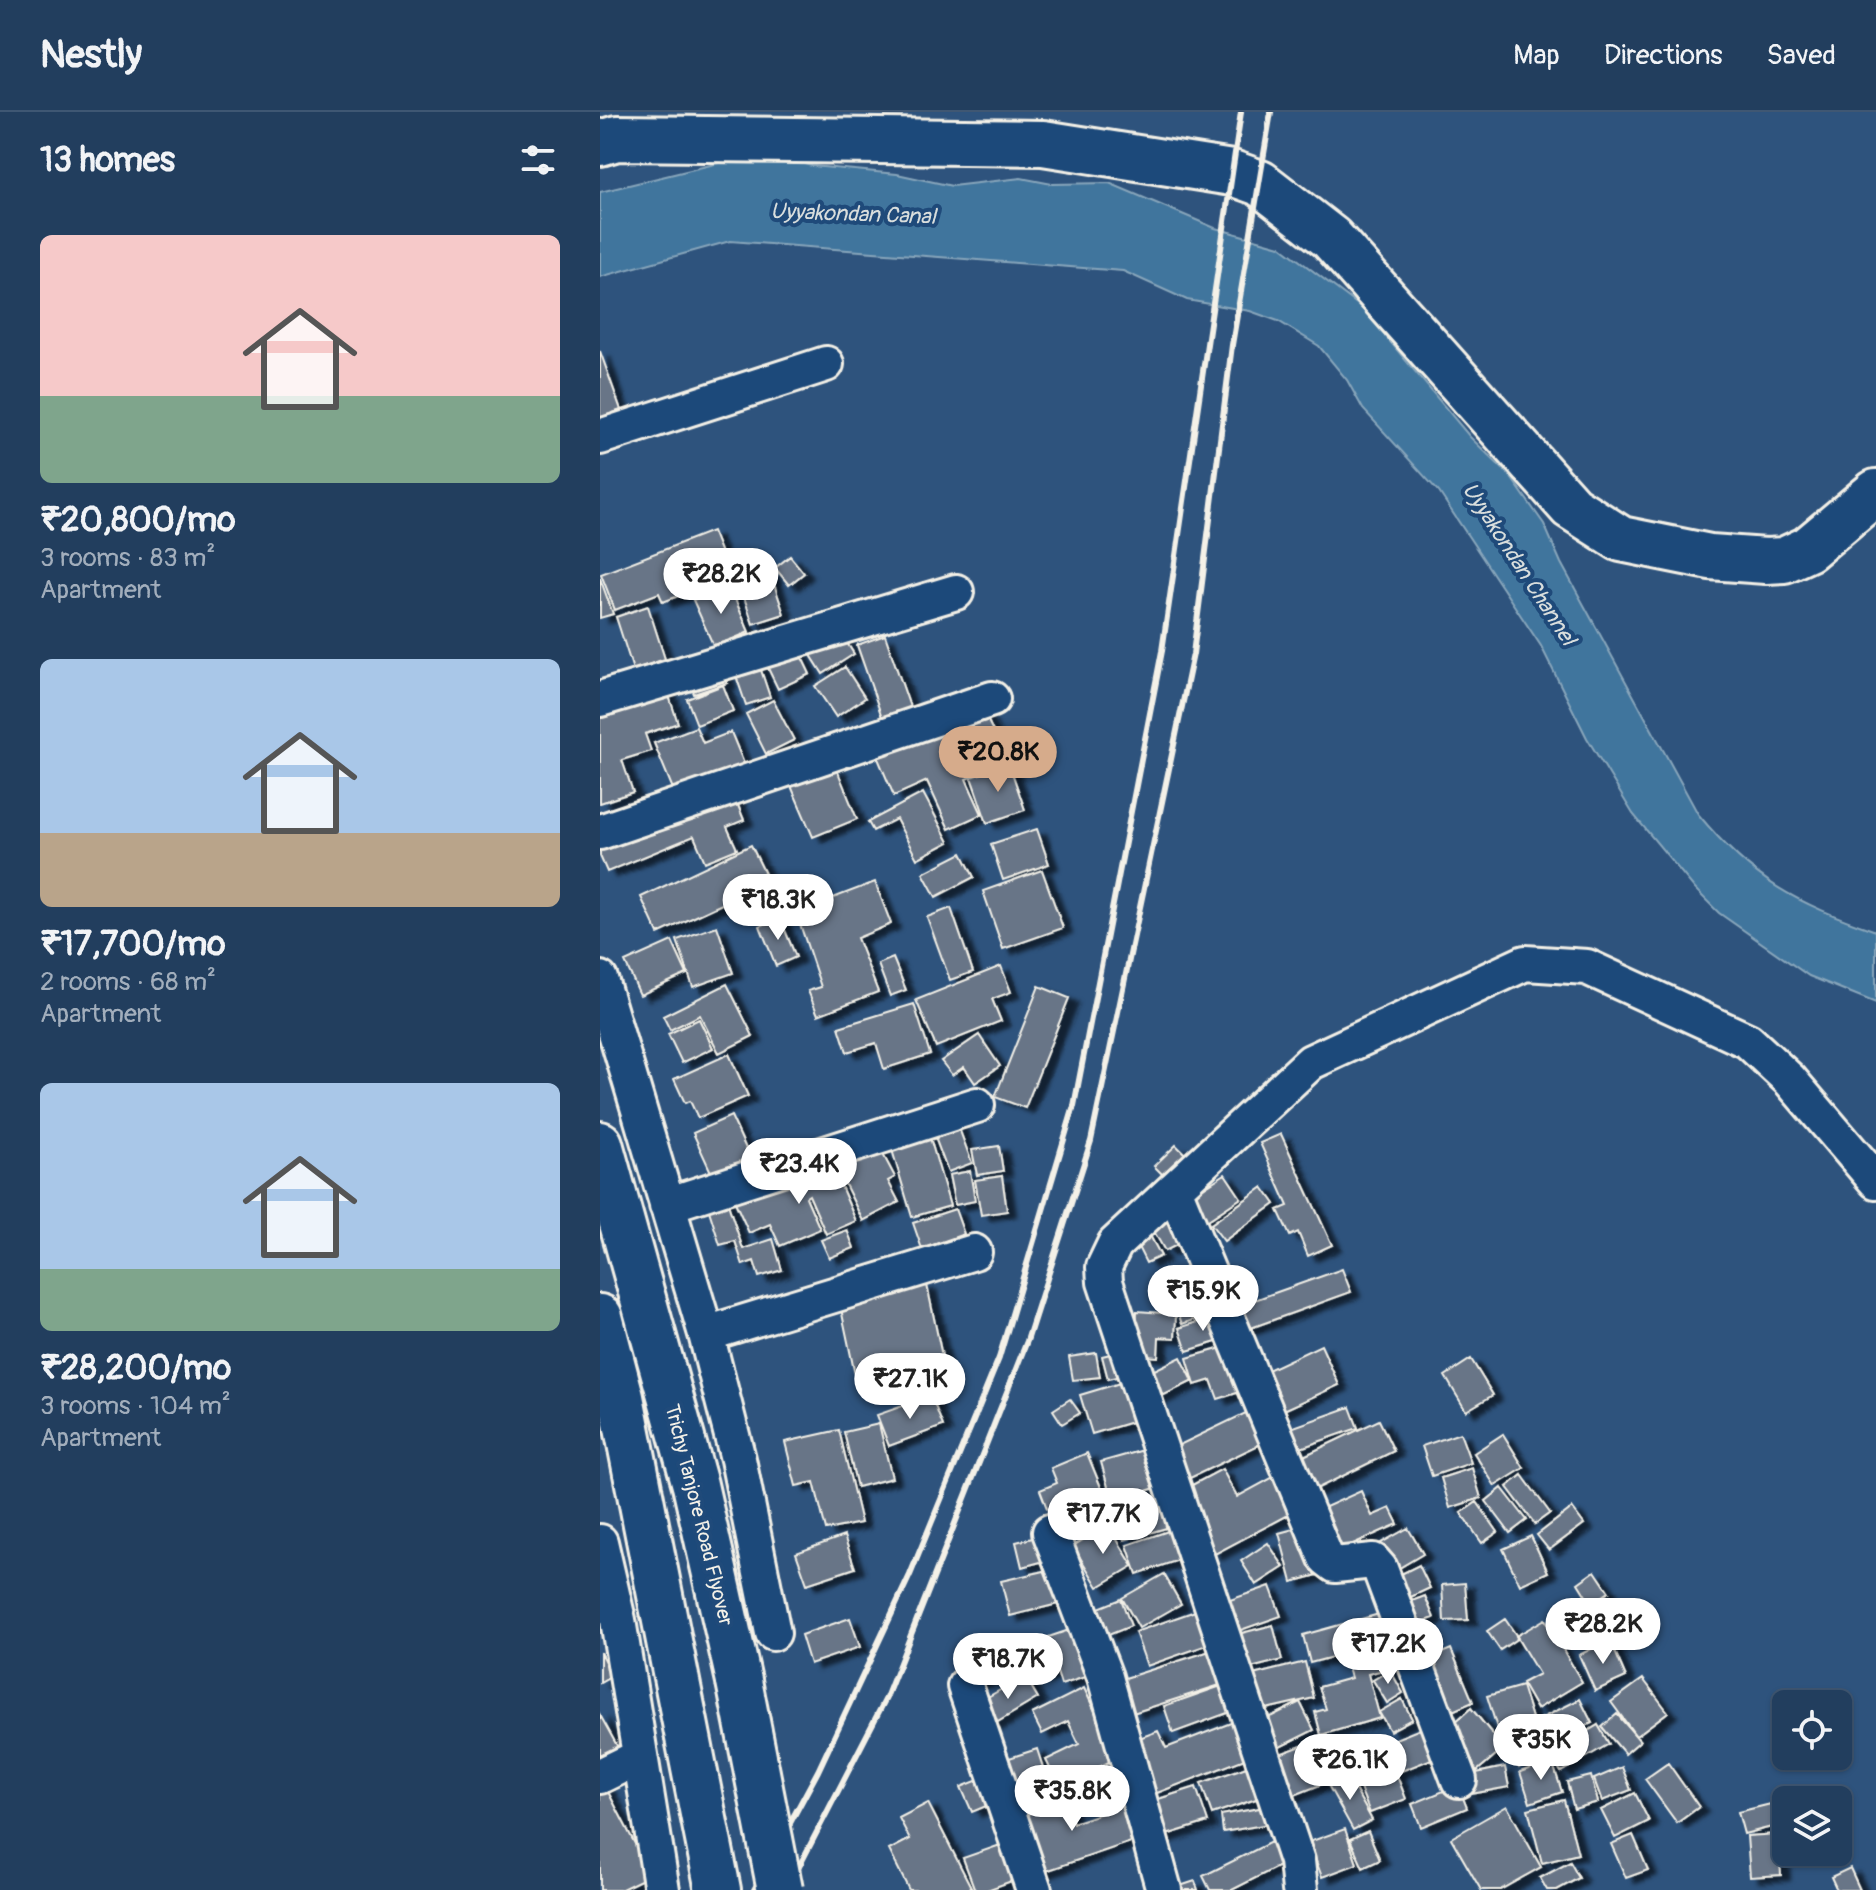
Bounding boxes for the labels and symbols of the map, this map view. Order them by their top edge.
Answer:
water label: Uyyakondan Canal [770,197,939,231]
water label: Uyyakondan Channel [1456,477,1584,653]
pin: ₹28.2K [656,548,786,616]
pin: ₹20.8K [933,726,1063,794]
pin: ₹18.3K [713,874,843,942]
pin: ₹23.4K [734,1138,864,1206]
pin: ₹15.9K [1138,1265,1268,1333]
pin: ₹27.1K [845,1353,975,1421]
street label: Trichy Tanjore Road Flyover [659,1402,739,1628]
pin: ₹17.7K [1038,1488,1168,1556]
pin: ₹28.2K [1538,1598,1668,1666]
pin: ₹17.2K [1323,1618,1453,1686]
pin: ₹18.7K [943,1633,1073,1701]
pin: ₹35K [1494,1714,1588,1782]
pin: ₹26.1K [1285,1734,1415,1802]
pin: ₹35.8K [1007,1765,1137,1833]

